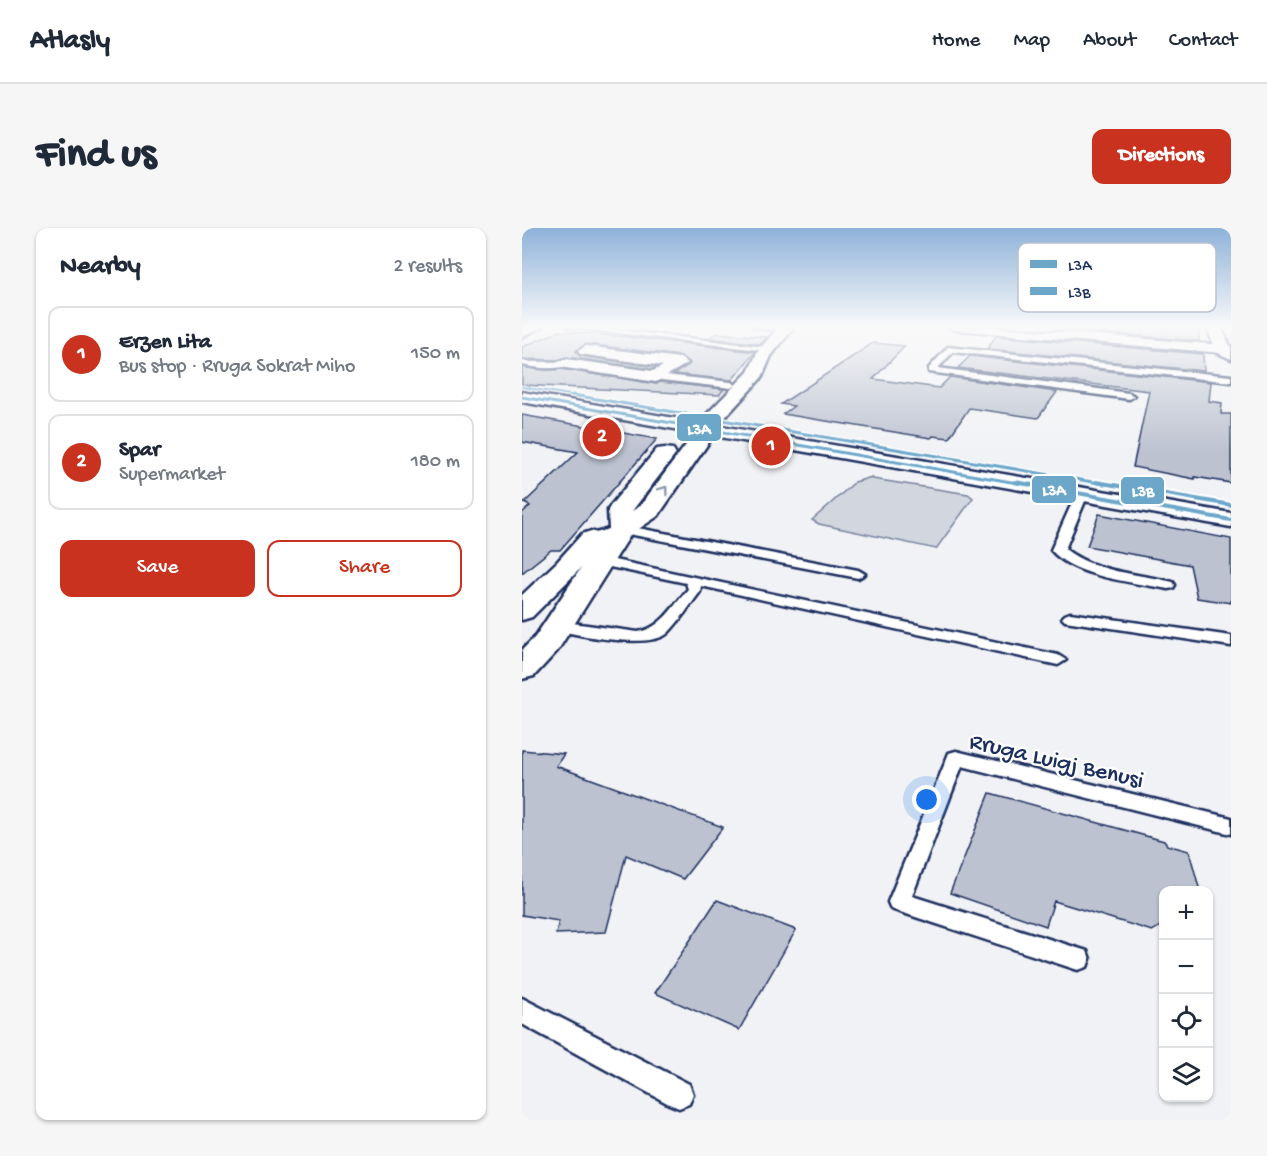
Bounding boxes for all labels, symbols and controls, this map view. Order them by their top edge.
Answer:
text: Atlasly [30,25,110,58]
text: Home [932,29,980,54]
text: Map [1013,29,1050,54]
text: About [1083,29,1136,54]
text: Contact [1169,29,1237,54]
button: Directions [1092,129,1231,184]
text: Find us [36,132,156,181]
legend [1018,243,1216,312]
text: Nearby [60,252,141,283]
text: 2 results [393,256,462,279]
text: L3A [1068,258,1093,277]
text: L3B [1068,285,1091,304]
text: Erzen Lita [119,330,211,356]
text: 1 [77,343,86,366]
text: 150 m [411,343,460,366]
text: Bus stop · Rruga Sokrat Miho [119,356,355,379]
line badge: L3A [676,413,722,442]
pin: 2 [582,414,622,460]
text: L3A [687,422,712,441]
pin: 1 [752,424,790,468]
text: Spar [119,438,160,464]
text: 2 [77,451,86,474]
text: 180 m [411,451,460,474]
text: Supermarket [119,464,225,487]
line badge: L3A [1031,475,1077,504]
line badge: L3B [1120,476,1165,505]
text: L3A [1042,483,1067,502]
text: L3B [1132,484,1155,503]
one-way arrow [657,486,668,497]
button: Save [60,540,255,597]
button: Share [267,540,462,597]
street label: Rruga Luigj Benusi [966,728,1146,797]
your location [912,785,941,814]
map controls [1159,886,1213,1102]
button: + [1159,886,1213,940]
button: − [1159,940,1213,994]
button: locate [1159,994,1213,1048]
button: layers [1159,1048,1213,1102]

